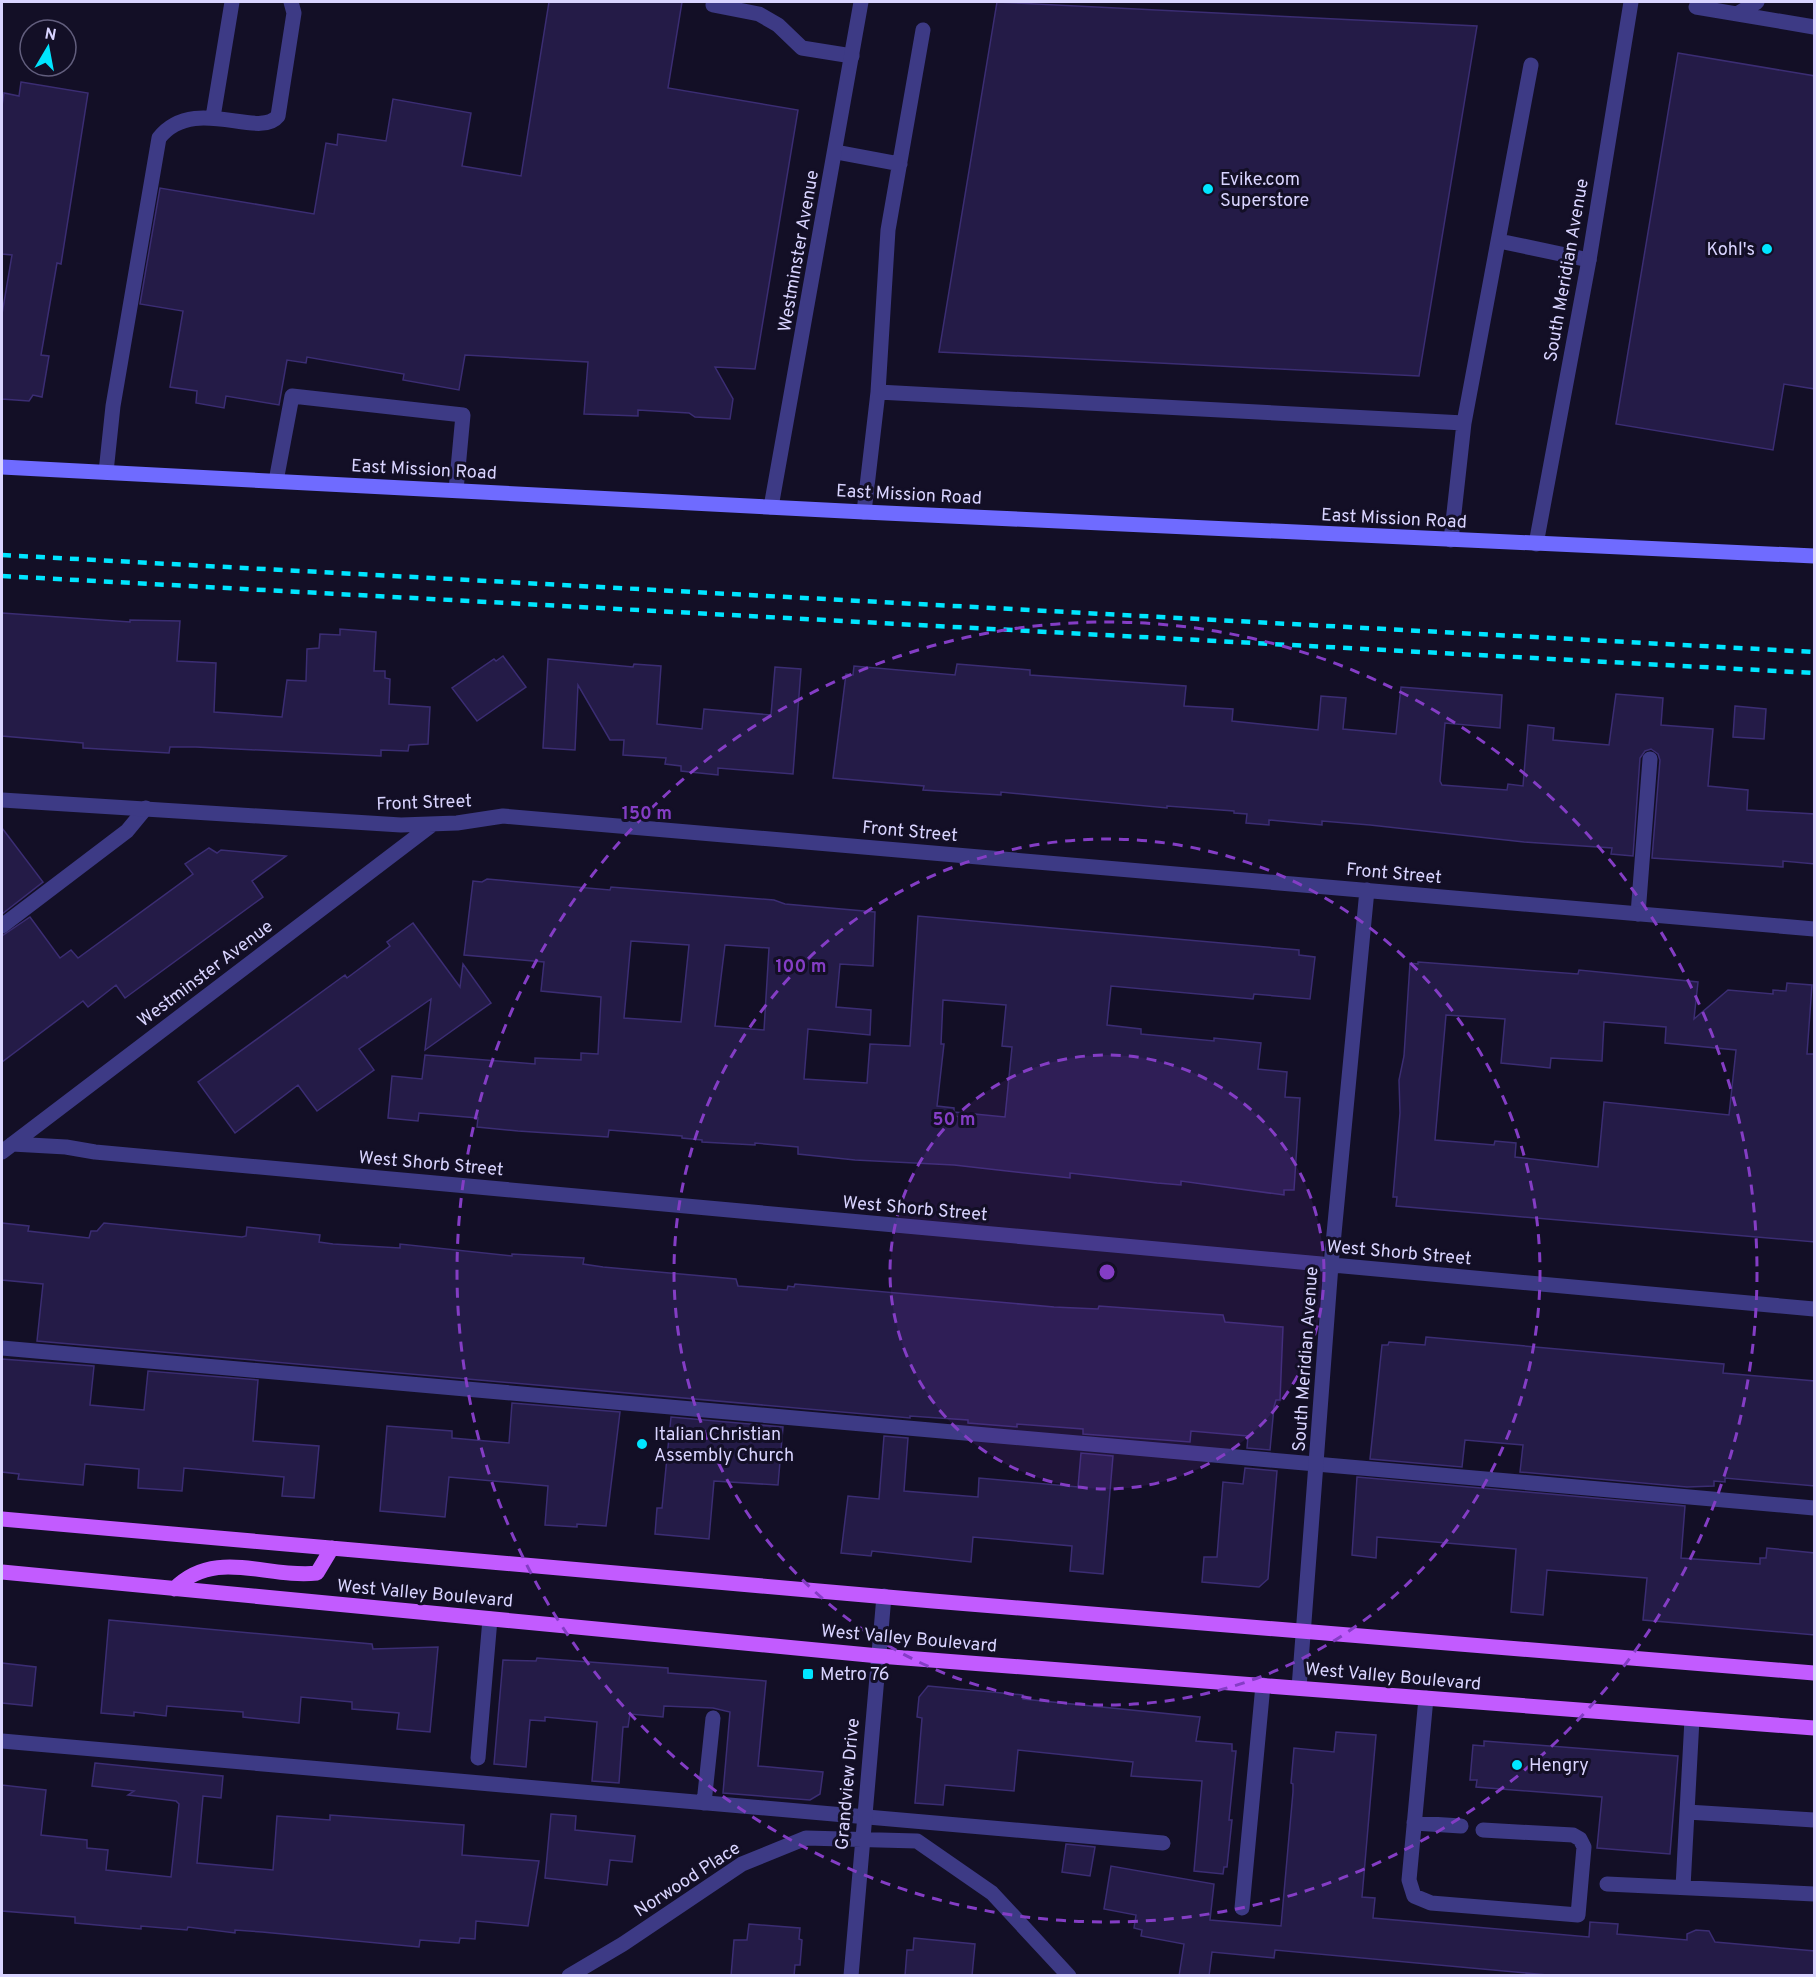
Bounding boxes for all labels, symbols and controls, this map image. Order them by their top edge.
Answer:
north arrow [18,18,78,78]
text: N [43,24,58,46]
street label: Westminster Avenue [774,169,825,334]
place label: Evike.com Superstore [1220,169,1309,213]
street label: South Meridian Avenue [1540,177,1595,364]
marker: Evike.com Superstore [1201,182,1215,196]
place label: Kohl's [1706,239,1755,262]
marker: Kohl's [1760,242,1774,256]
street label: East Mission Road [350,455,497,486]
street label: East Mission Road [835,480,982,511]
street label: East Mission Road [1320,504,1467,535]
street label: Front Street [376,790,472,817]
text: 150 m [622,803,672,826]
street label: Front Street [861,817,959,848]
street label: Front Street [1345,859,1443,890]
street label: Westminster Avenue [133,916,278,1033]
text: 100 m [775,956,827,979]
text: 50 m [932,1109,976,1132]
street label: West Shorb Street [357,1147,504,1182]
street label: West Shorb Street [841,1192,988,1227]
street label: West Shorb Street [1325,1236,1472,1271]
centre of rings [1097,1262,1117,1282]
street label: South Meridian Avenue [1289,1266,1324,1452]
place label: Italian Christian Assembly Church [654,1424,794,1468]
marker: Italian Christian Assembly Church [635,1437,649,1451]
street label: West Valley Boulevard [336,1575,514,1614]
street label: West Valley Boulevard [820,1620,998,1659]
street label: West Valley Boulevard [1304,1658,1482,1697]
place label: Metro 76 [820,1664,889,1687]
marker: Metro 76 [801,1667,815,1681]
street label: Grandview Drive [831,1717,866,1851]
place label: Hengry [1529,1755,1589,1778]
marker: Hengry [1510,1758,1524,1772]
street label: Norwood Place [630,1837,745,1923]

